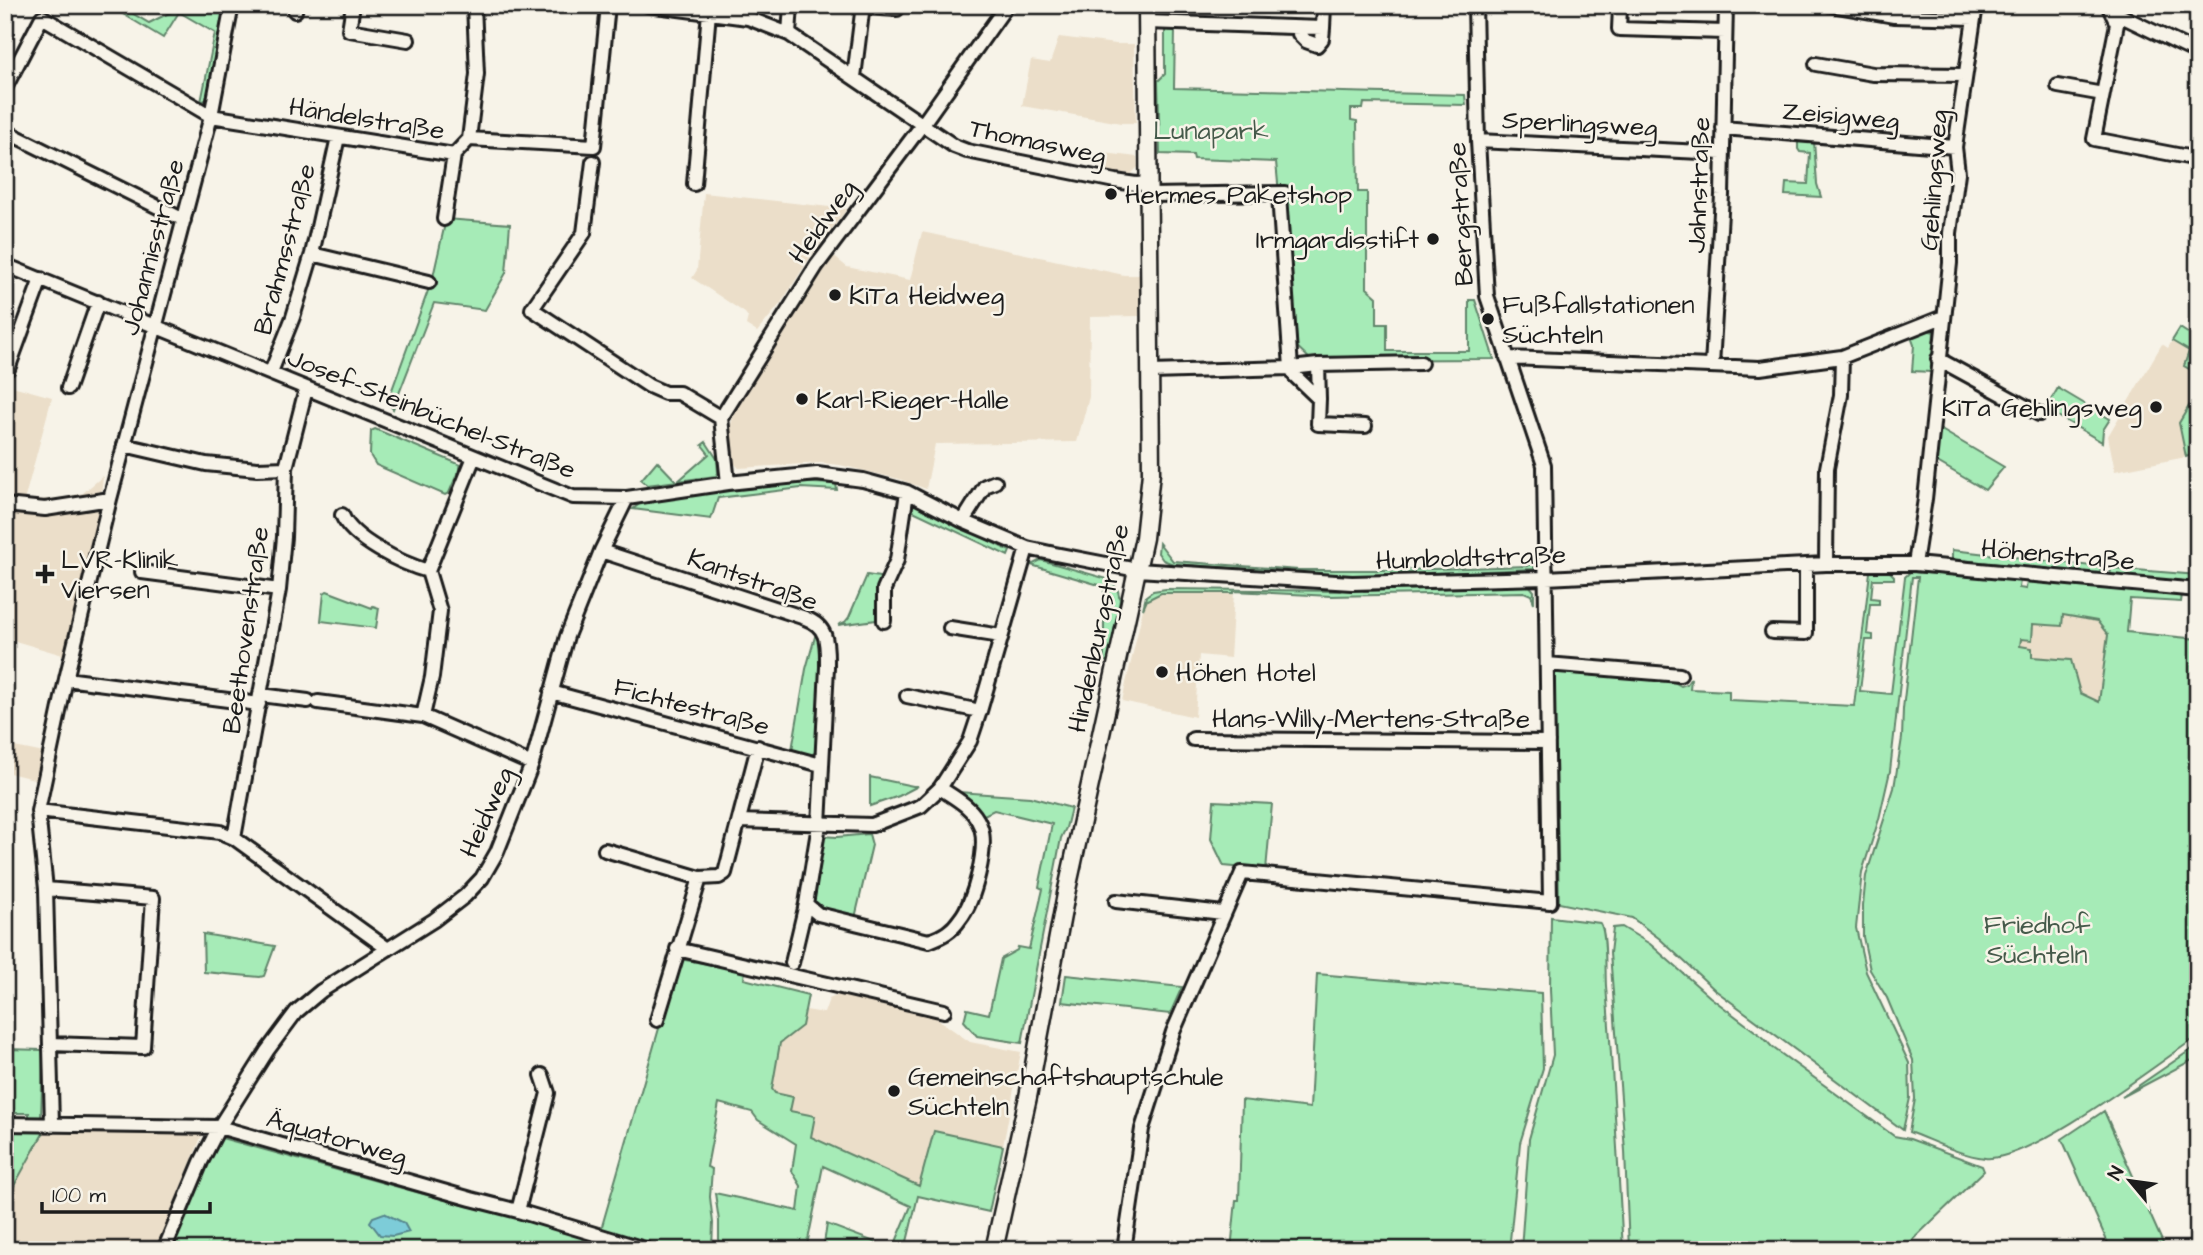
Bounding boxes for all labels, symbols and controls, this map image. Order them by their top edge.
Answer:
street label: Händelstraße [286,89,447,149]
street label: Zeisigweg [1781,93,1901,141]
street label: Sperlingsweg [1501,102,1659,148]
street label: Gehlingsweg [1911,109,1959,252]
street label: Thomasweg [966,110,1109,176]
park label: Lunapark [1153,113,1269,149]
street label: Jahnstraße [1679,116,1719,254]
street label: Bergstraße [1439,141,1485,287]
street label: Johannisstraße [112,155,194,339]
street label: Brahmsstraße [245,160,325,339]
street label: Heidweg [780,172,867,272]
place label: Hermes Paketshop [1125,177,1352,213]
marker: Hermes Paketshop [1103,186,1119,202]
place label: Irmgardisstift [1256,222,1419,260]
marker: Irmgardisstift [1425,231,1441,247]
place label: KiTa Heidweg [849,278,1004,316]
marker: KiTa Heidweg [827,287,843,303]
place label: Fußfallstationen Süchteln [1502,287,1694,353]
marker: Fußfallstationen Süchteln [1480,311,1496,327]
street label: Josef-Steinbüchel-Straße [282,340,581,488]
place label: Karl-Rieger-Halle [816,382,1009,420]
place label: KiTa Gehlingsweg [1942,390,2142,428]
marker: Karl-Rieger-Halle [794,391,810,407]
marker: KiTa Gehlingsweg [2148,399,2164,415]
street label: Hindenburgstraße [1059,521,1141,736]
street label: Beethovenstraße [214,524,278,736]
street label: Höhenstraße [1980,530,2136,580]
street label: Humboldtstraße [1375,537,1567,579]
street label: Kantstraße [683,540,823,620]
place label: LVR-Klinik Viersen [61,542,179,608]
marker: LVR-Klinik Viersen [35,564,55,584]
place label: Höhen Hotel [1176,655,1316,691]
marker: Höhen Hotel [1154,664,1170,680]
street label: Fichtestraße [610,669,773,745]
street label: Hans-Willy-Mertens-Straße [1212,701,1530,739]
street label: Heidweg [451,761,525,864]
park label: Friedhof Süchteln [1984,907,2091,973]
place label: Gemeinschaftshauptschule Süchteln [908,1059,1224,1125]
marker: Gemeinschaftshauptschule Süchteln [886,1083,902,1099]
street label: Äquatorweg [262,1101,411,1177]
north arrow [2094,1146,2164,1216]
text: N [2102,1162,2131,1185]
scale bar [42,1171,210,1215]
text: 100 m [52,1181,107,1210]

